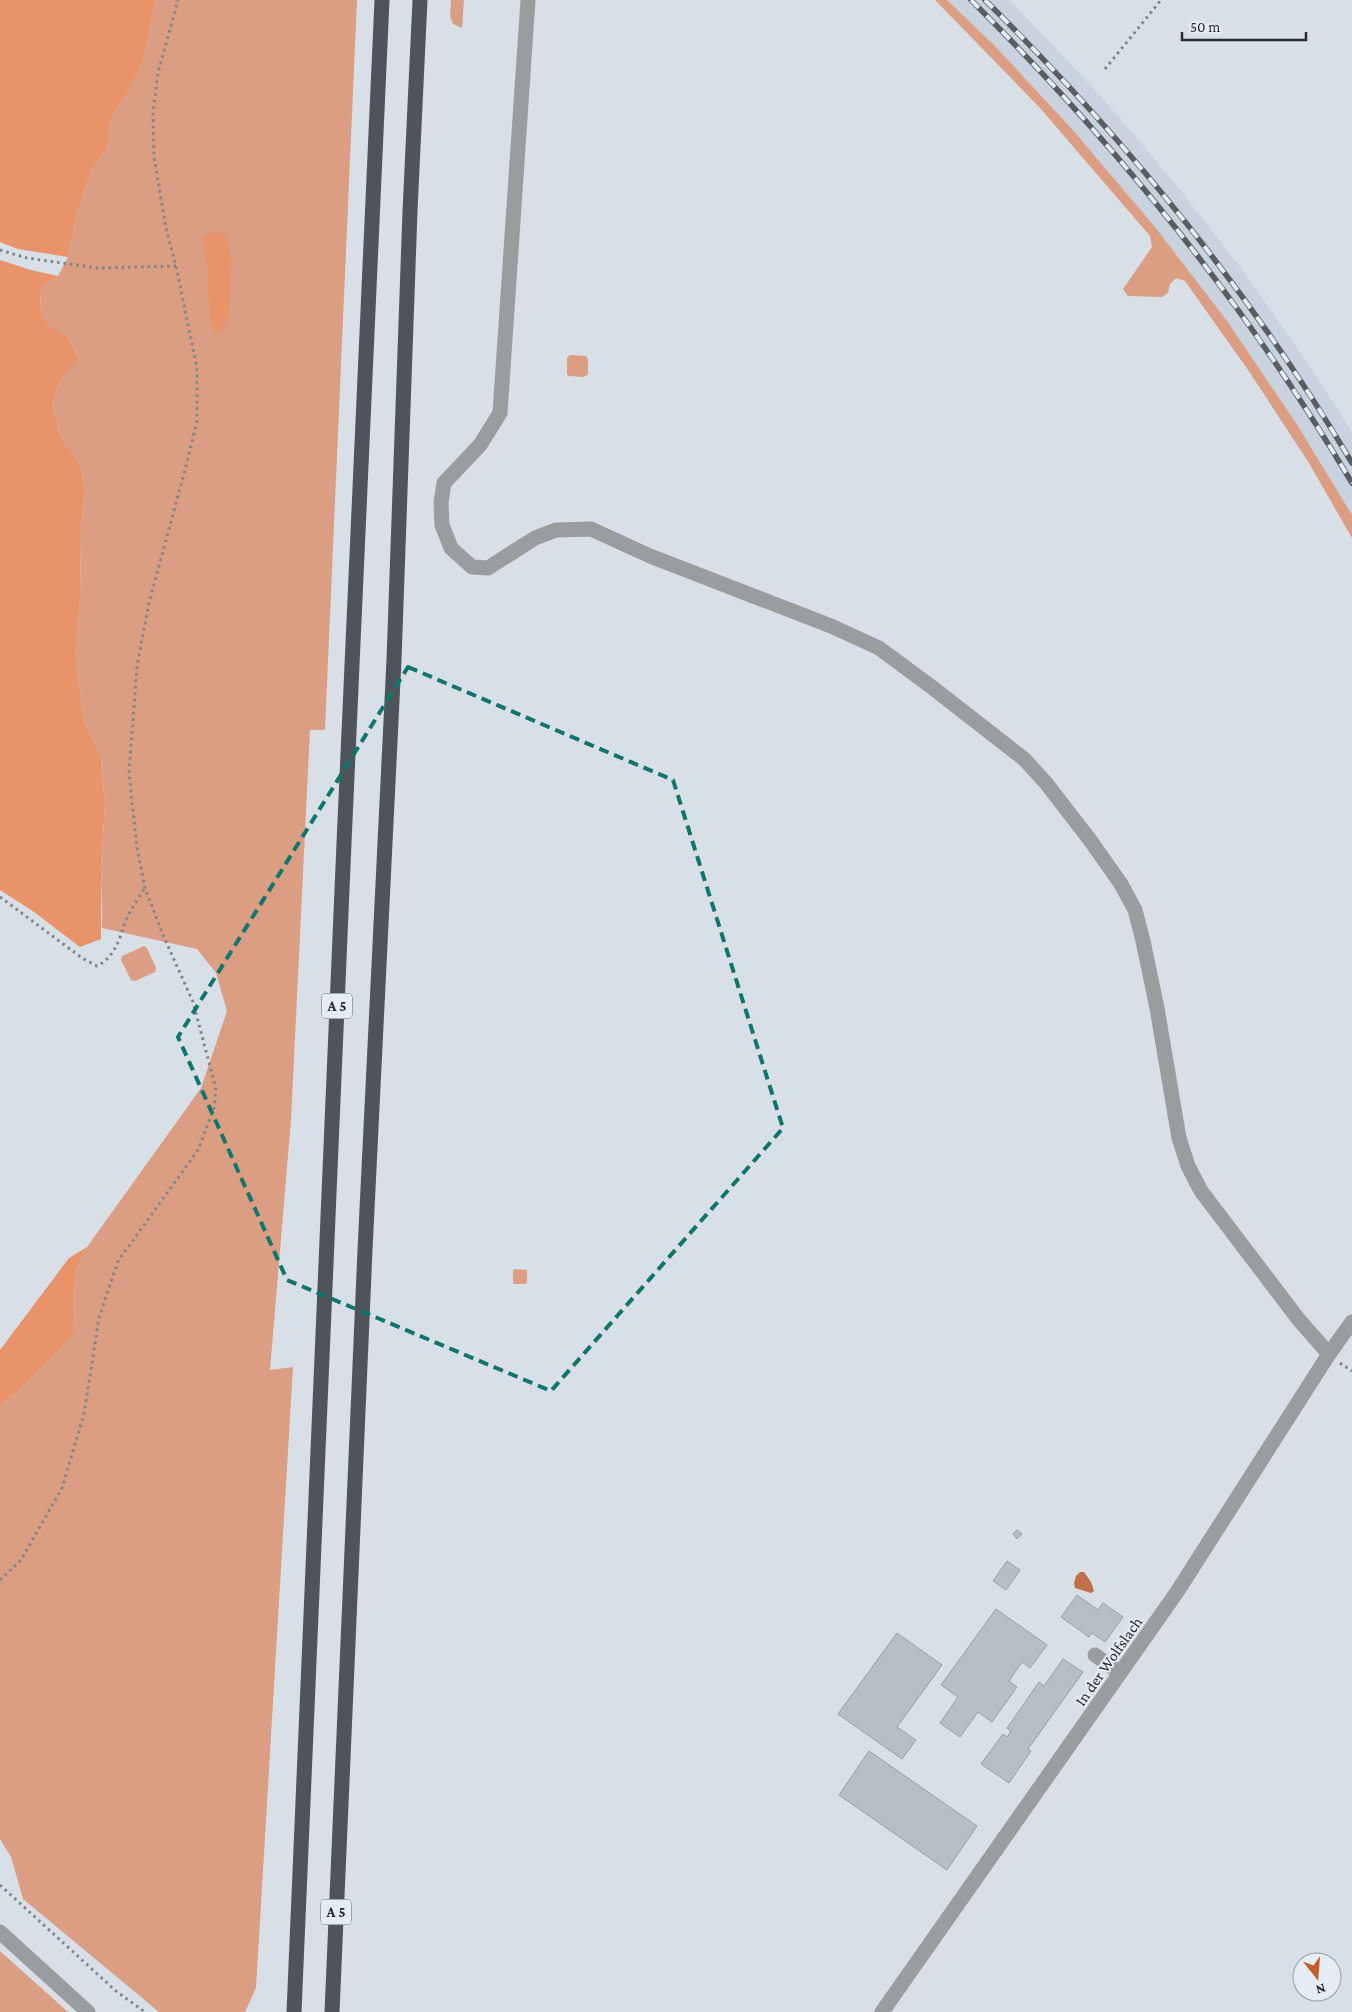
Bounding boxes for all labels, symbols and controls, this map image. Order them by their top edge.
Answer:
scale bar [1182,10,1306,42]
text: 50 m [1190,19,1220,35]
road number: A 5 [322,994,352,1018]
street label: In der Wolfslach [1071,1613,1146,1709]
road number: A 5 [321,1900,351,1924]
north arrow [1292,1952,1342,2002]
text: N [1313,1980,1328,1999]

